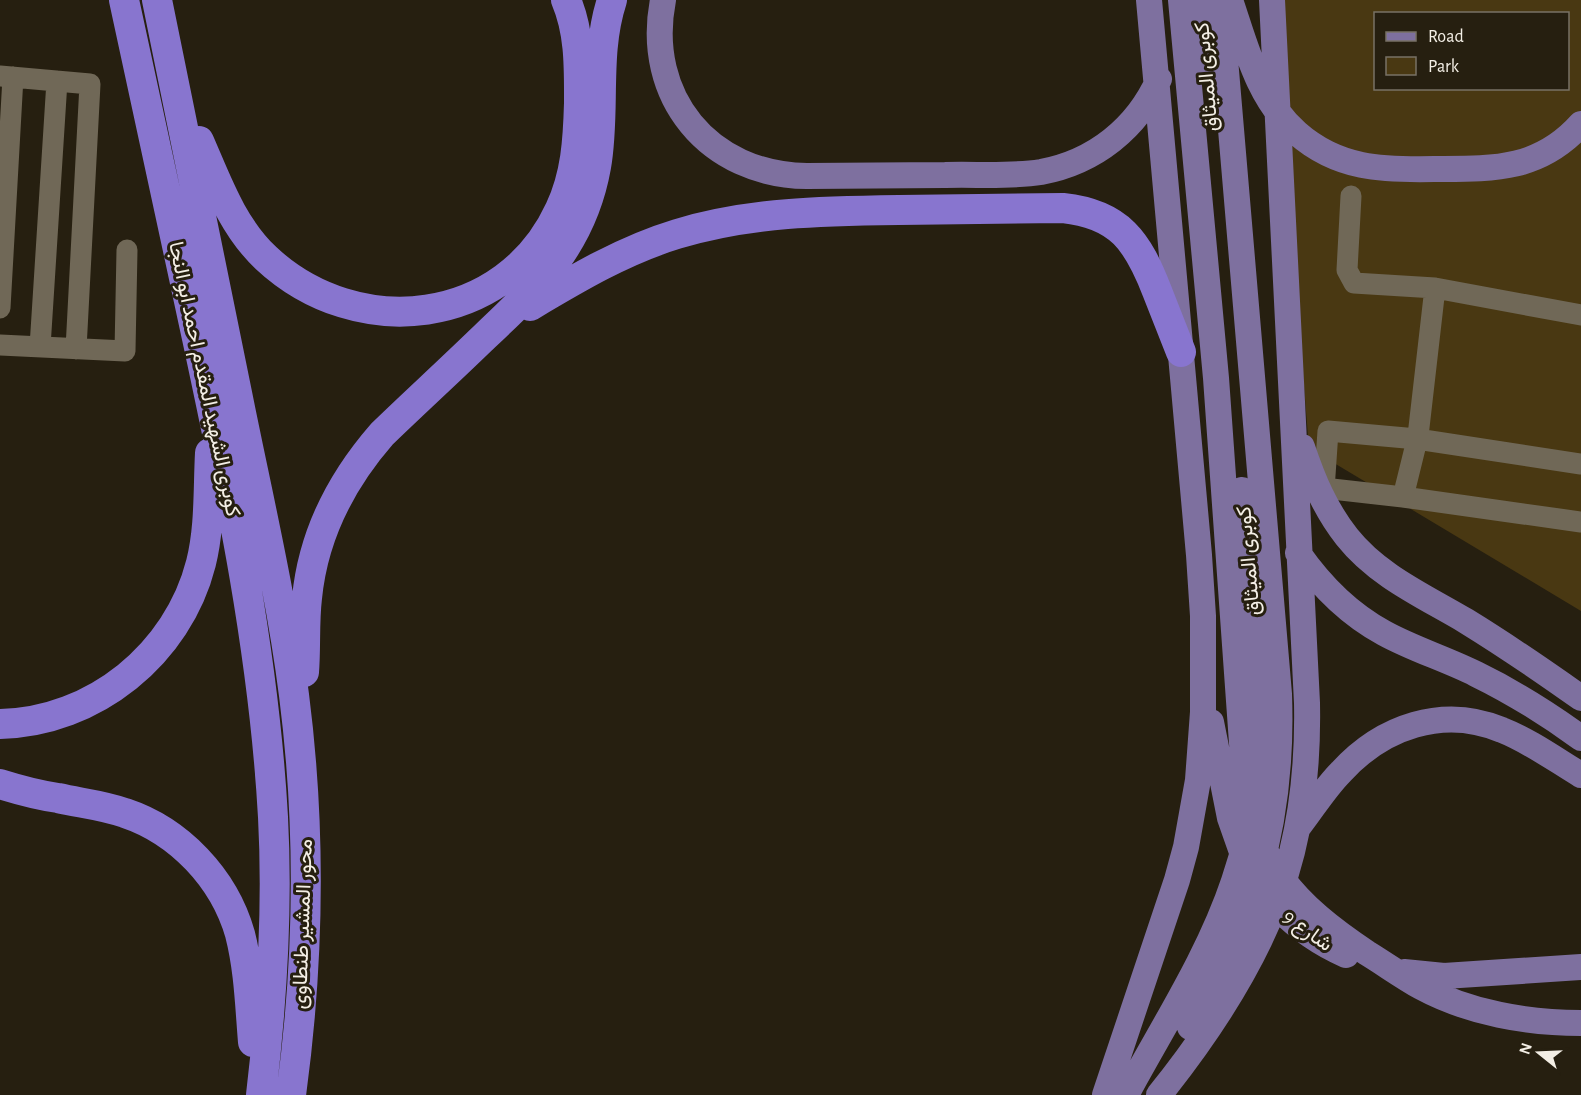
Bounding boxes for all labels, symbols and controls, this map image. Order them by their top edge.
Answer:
legend [1374,12,1569,90]
street label: كوبرى الميثاق [1191,21,1224,133]
text: Road [1428,28,1464,46]
text: Park [1428,58,1460,76]
street label: كوبرى الشهيد المقدم احمد ابو النجا [162,240,244,519]
street label: كوبرى الميثاق [1233,505,1266,617]
street label: محور المشير طنطاوى [289,838,318,1010]
street label: شارع 9 [1277,906,1336,958]
north arrow [1509,1023,1569,1083]
text: N [1516,1041,1535,1056]

